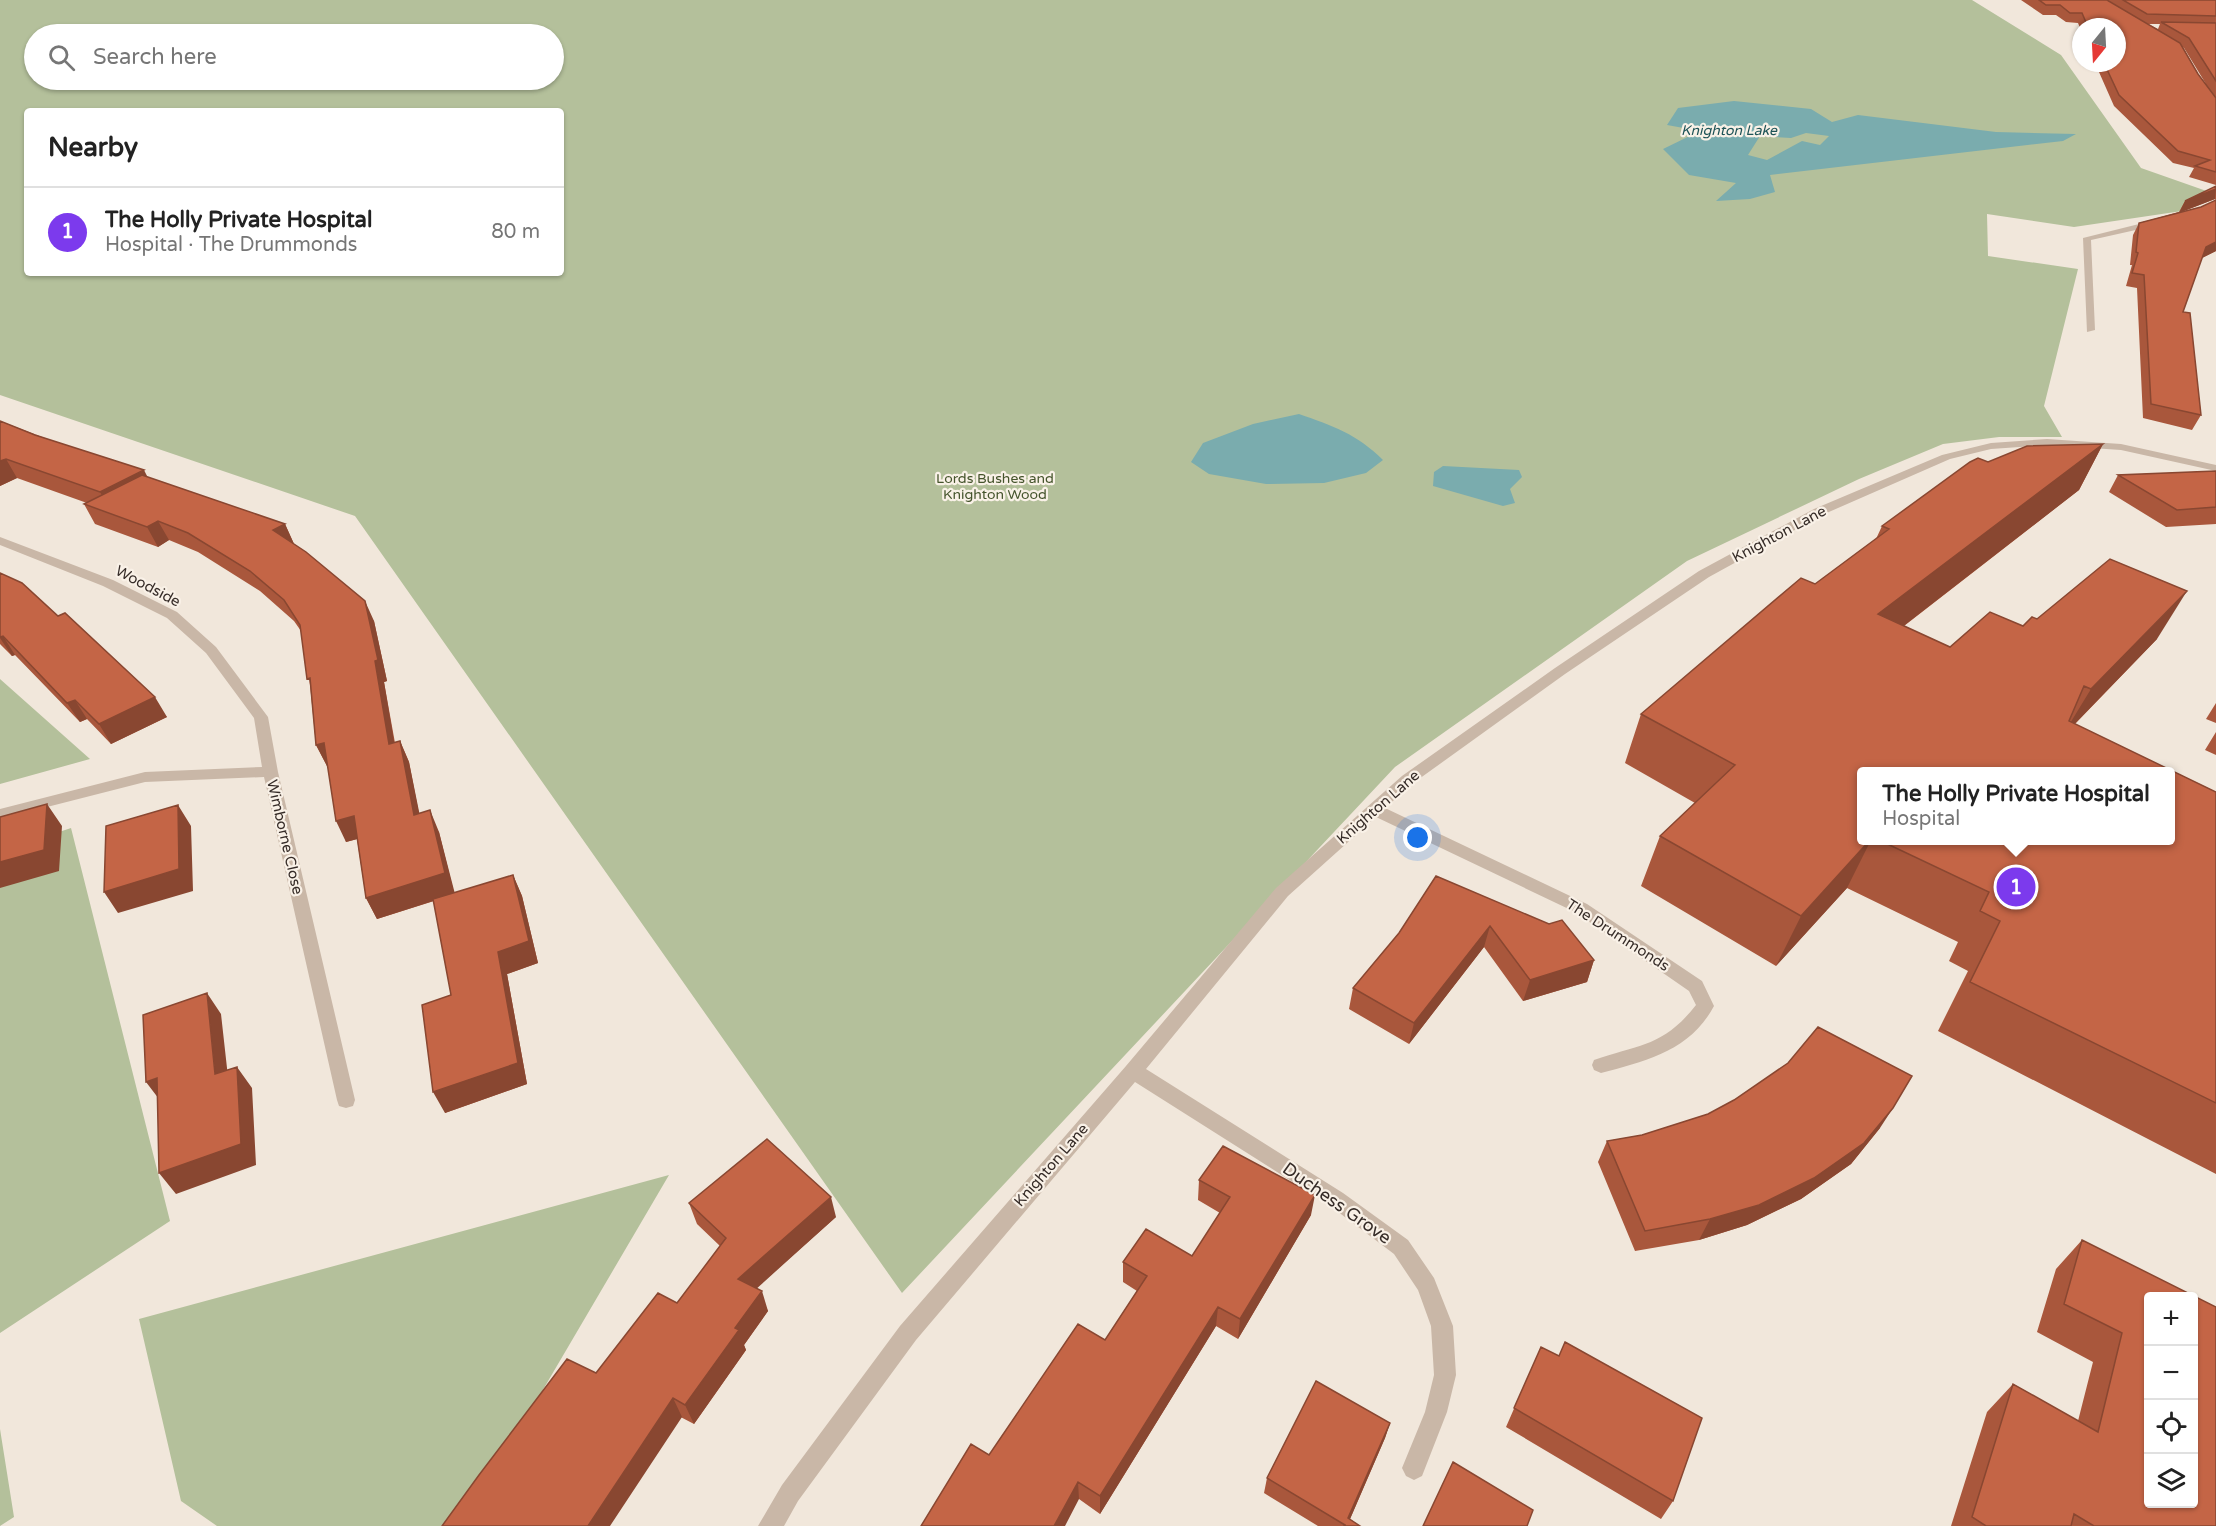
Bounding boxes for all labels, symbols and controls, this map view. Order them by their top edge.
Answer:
north arrow [2072,18,2126,72]
search box [24,24,564,90]
icon: search [45,41,78,74]
text: Search here [93,44,217,70]
water label: Knighton Lake [1681,122,1778,139]
text: Nearby [48,132,138,163]
text: The Holly Private Hospital [105,207,372,233]
text: 1 [61,220,74,244]
text: 80 m [491,220,540,244]
text: Hospital · The Drummonds [105,233,357,257]
park label: Lords Bushes and Knighton Wood [936,470,1054,503]
street label: Knighton Lane [1729,502,1829,566]
street label: Woodside [112,561,184,611]
street label: Knighton Lane [1333,766,1423,848]
popup [1857,767,2175,845]
street label: Wimborne Close [263,778,307,896]
text: The Holly Private Hospital [1882,781,2150,807]
text: Hospital [1882,807,1960,831]
your location [1403,823,1432,852]
pin: 1 [1996,864,2036,910]
street label: The Drummonds [1563,895,1673,975]
street label: Knighton Lane [1010,1120,1092,1210]
street label: Duchess Grove [1278,1157,1396,1249]
map controls [2144,1292,2198,1508]
button: + [2144,1292,2198,1346]
button: − [2144,1346,2198,1400]
button: locate [2144,1400,2198,1454]
button: layers [2144,1454,2198,1508]

